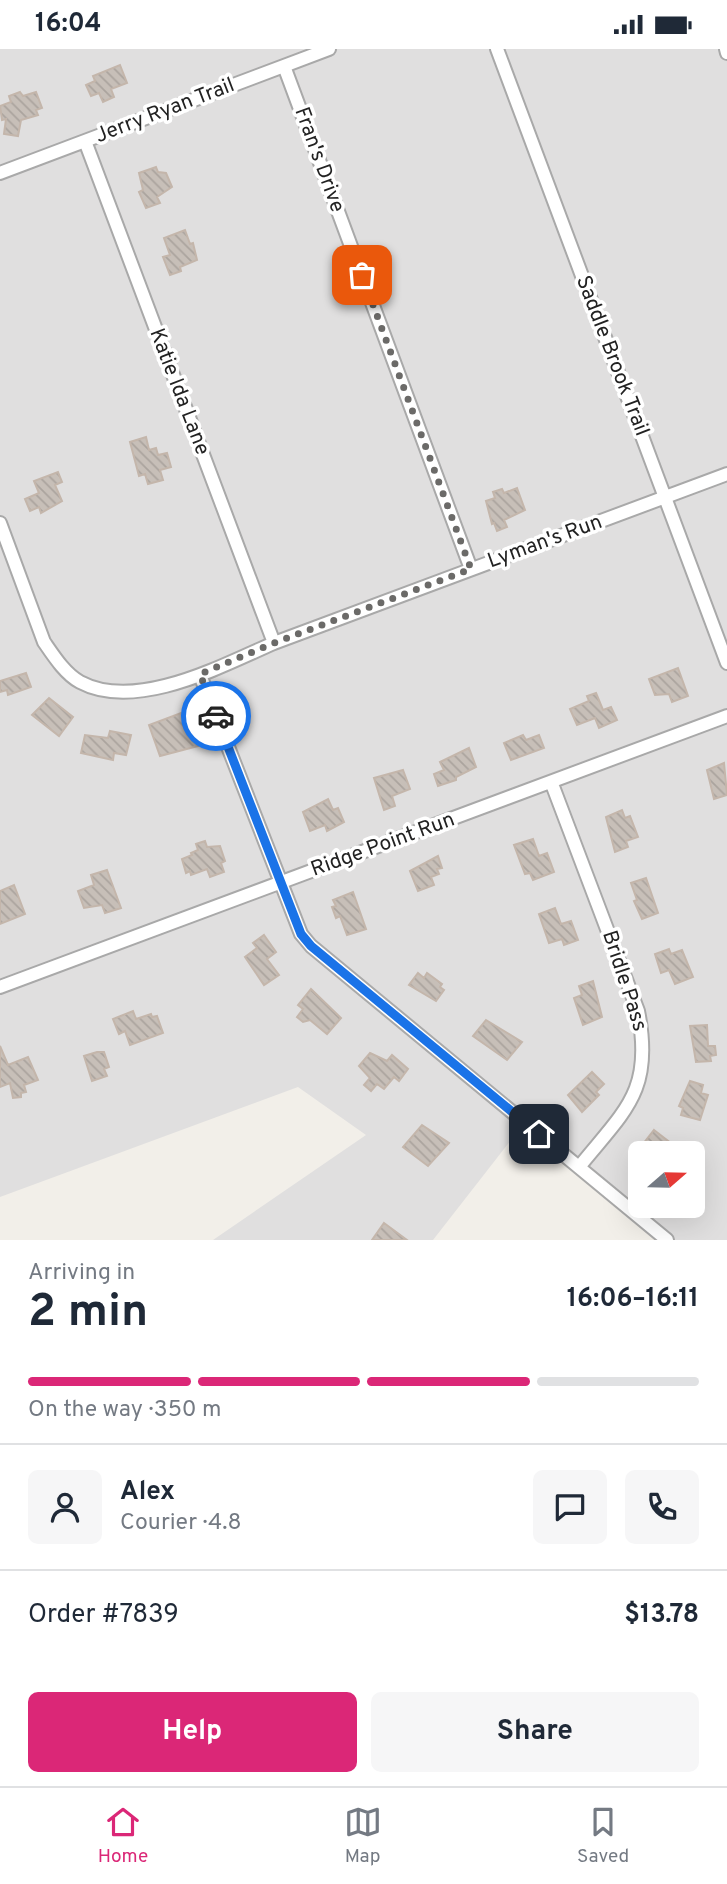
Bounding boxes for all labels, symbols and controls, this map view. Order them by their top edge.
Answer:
text: 16:04 [35,8,102,41]
street label: Jerry Ryan Trail [92,72,238,150]
street label: Fran's Drive [287,104,351,216]
pin [332,245,392,305]
icon: bag [343,256,381,294]
street label: Saddle Brook Trail [569,272,655,440]
street label: Katie Ida Lane [142,325,216,459]
street label: Lyman's Run [484,509,606,575]
courier [181,681,251,751]
icon: car [197,697,235,735]
street label: Ridge Point Run [307,806,459,884]
street label: Bridle Pass [595,927,653,1035]
pin [509,1104,569,1164]
icon: home [520,1115,558,1153]
north arrow [628,1141,705,1218]
map controls [628,1141,705,1218]
text: Arriving in [28,1259,135,1288]
text: 16:06–16:11 [567,1283,699,1316]
text: 2 min [28,1284,148,1343]
text: On the way · 350 m [28,1396,222,1425]
button: person [28,1470,102,1544]
button: chat [533,1470,607,1544]
button: phone [625,1470,699,1544]
text: Alex [120,1476,175,1509]
text: Courier · 4.8 [120,1509,241,1538]
text: Order #7839 [28,1599,179,1632]
text: $13.78 [624,1599,699,1632]
button: Help [28,1692,357,1772]
button: Share [371,1692,699,1772]
tab: Home [98,1803,148,1869]
tab: Map [344,1803,382,1869]
tab: Saved [577,1803,629,1869]

